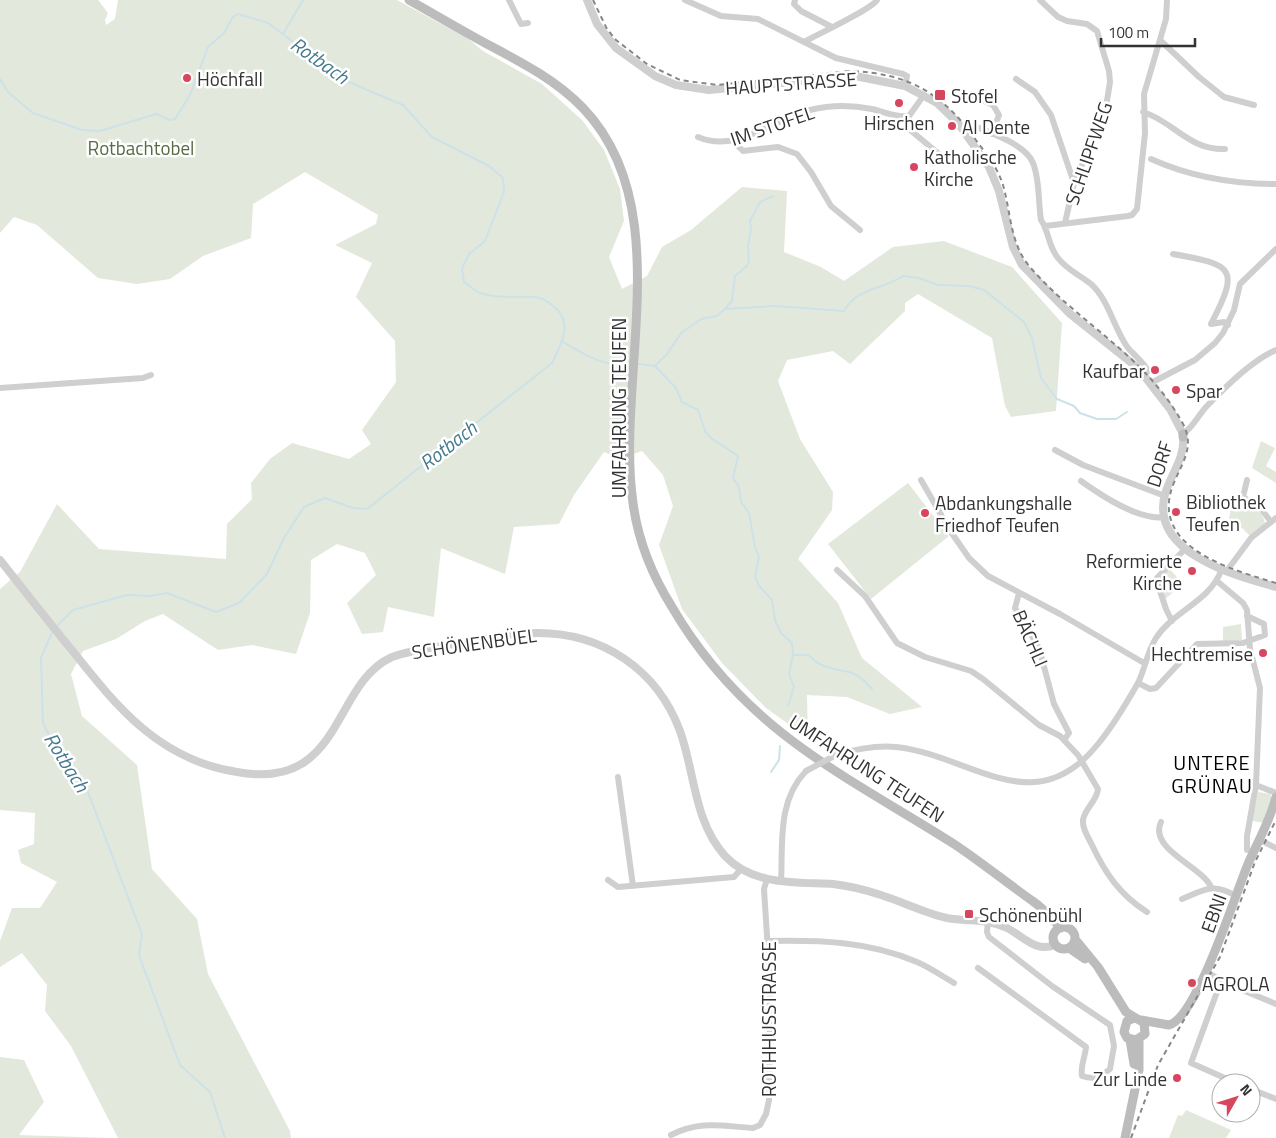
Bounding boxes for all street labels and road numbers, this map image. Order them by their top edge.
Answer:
street label: HAUPTSTRASSE [724,64,858,102]
street label: IM STOFEL [726,97,818,153]
street label: SCHLIPFWEG [1057,98,1119,208]
street label: UMFAHRUNG TEUFEN [604,318,633,498]
street label: DORF [1138,438,1180,490]
street label: BÄCHLI [1006,605,1056,671]
street label: SCHÖNENBÜEL [410,620,538,666]
street label: UMFAHRUNG TEUFEN [783,707,951,829]
street label: EBNI [1193,889,1233,937]
street label: ROTHHUSSTRASSE [754,941,783,1097]

